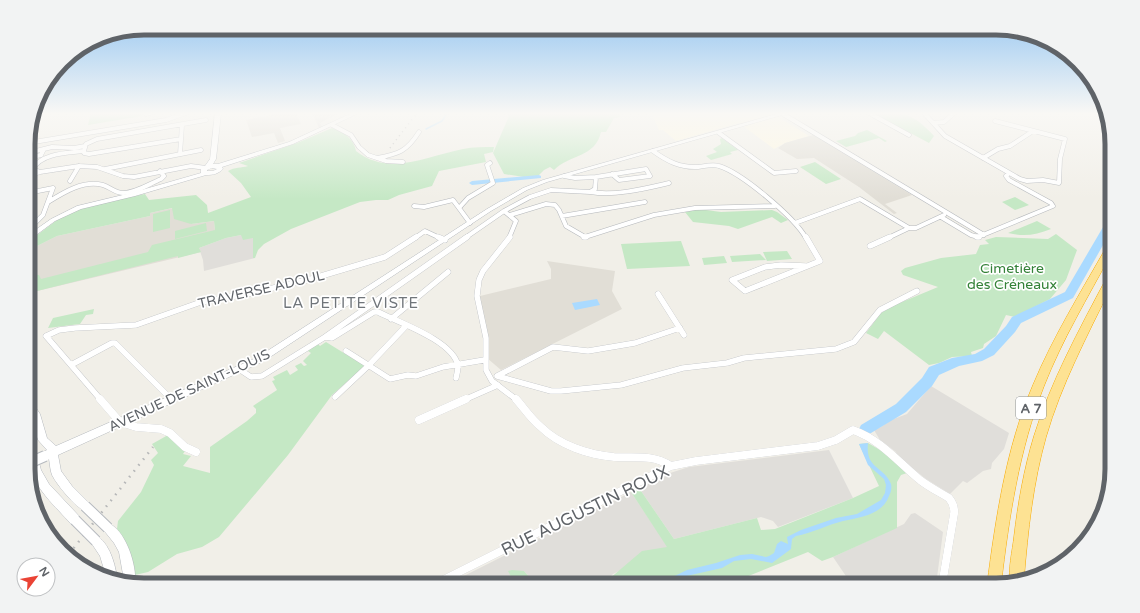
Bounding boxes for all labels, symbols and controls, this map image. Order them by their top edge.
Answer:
park label: Cimetière des Créneaux [967,260,1057,293]
street label: TRAVERSE ADOUL [196,267,326,312]
district label: LA PETITE VISTE [283,294,419,312]
street label: AVENUE DE SAINT-LOUIS [106,345,273,435]
road number: A 7 [1016,397,1046,419]
street label: RUE AUGUSTIN ROUX [498,461,673,560]
north arrow [16,557,56,597]
text: N [36,565,52,579]

